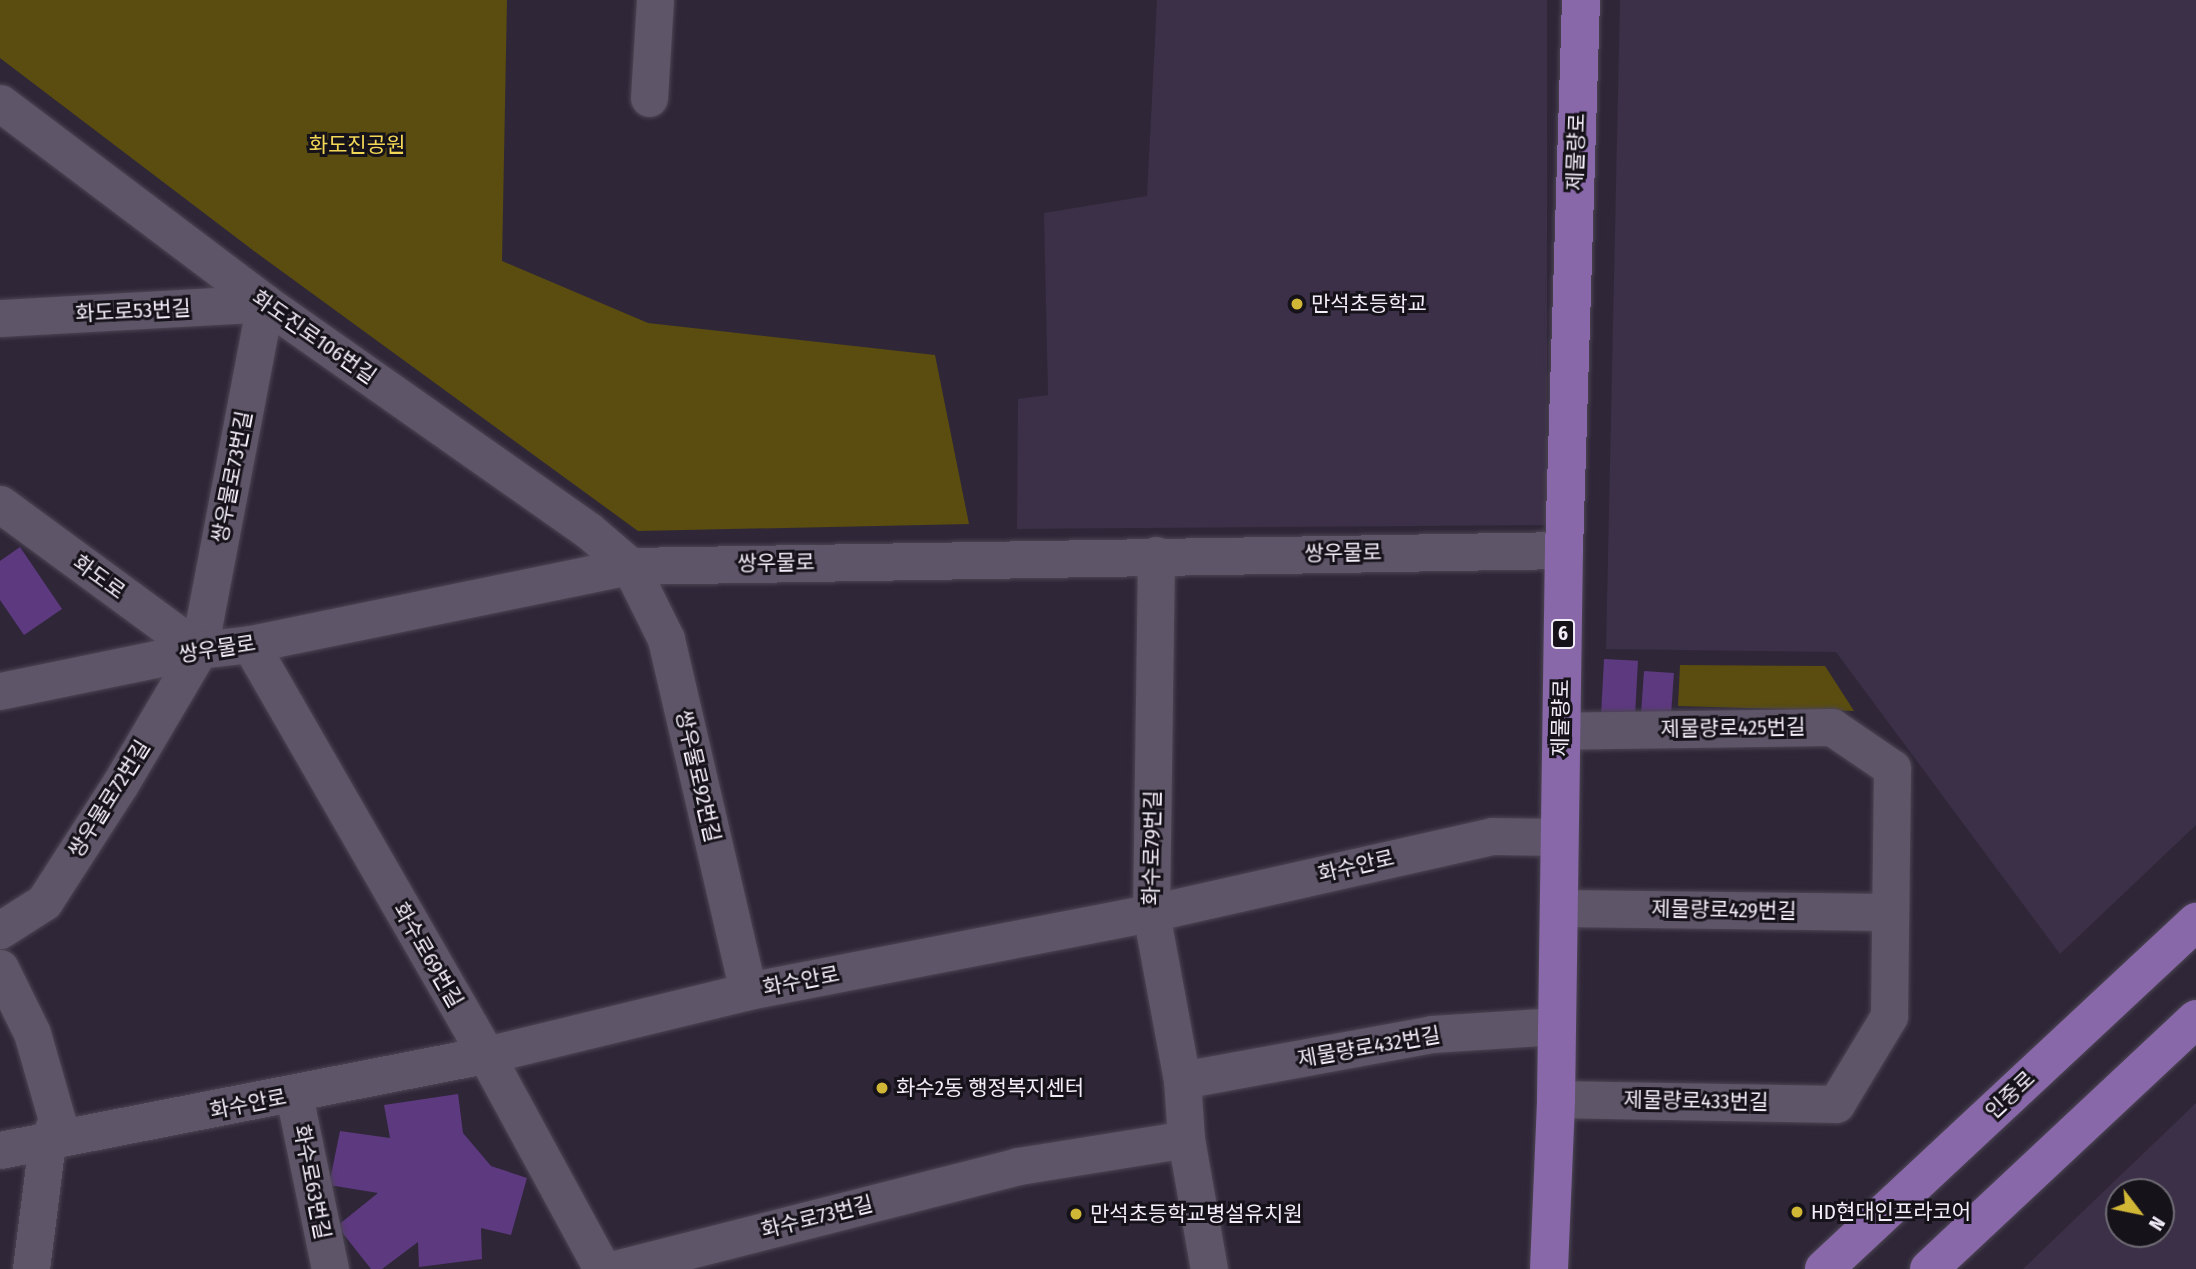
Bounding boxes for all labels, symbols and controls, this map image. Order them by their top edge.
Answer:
street label: 제물량로 [1562,113,1590,191]
park label: 화도진공원 [309,132,405,158]
street label: 화도진로106번길 [247,285,381,389]
place label: 만석초등학교 [1311,291,1427,317]
street label: 화도로53번길 [75,295,191,327]
marker: 만석초등학교 [1289,296,1305,312]
street label: 쌍우물로73번길 [207,409,257,545]
street label: 쌍우물로 [1304,540,1382,566]
street label: 화도로 [68,550,130,604]
street label: 쌍우물로 [737,550,815,576]
road number: 6 [1551,618,1575,650]
street label: 쌍우물로 [177,631,257,667]
street label: 제물량로 [1548,679,1574,757]
street label: 쌍우물로92번길 [671,707,725,845]
street label: 제물량로425번길 [1660,714,1806,742]
street label: 쌍우물로72번길 [63,736,155,862]
street label: 화수로79번길 [1138,790,1166,906]
street label: 화수안로 [1316,845,1396,887]
street label: 제물량로429번길 [1651,896,1797,924]
street label: 화수로69번길 [388,898,468,1012]
street label: 화수안로 [761,961,841,1001]
street label: 제물량로432번길 [1296,1022,1442,1072]
street label: 인중로 [1980,1066,2040,1124]
place label: 화수2동 행정복지센터 [896,1075,1084,1101]
marker: 화수2동 행정복지센터 [874,1080,890,1096]
street label: 화수안로 [208,1084,288,1124]
street label: 제물량로433번길 [1623,1087,1769,1115]
street label: 화수로63번길 [289,1123,335,1241]
north arrow [2105,1178,2175,1248]
street label: 화수로73번길 [758,1191,876,1243]
place label: HD현대인프라코어 [1811,1199,1971,1225]
place label: 만석초등학교병설유치원 [1090,1201,1303,1227]
marker: HD현대인프라코어 [1789,1204,1805,1220]
marker: 만석초등학교병설유치원 [1068,1206,1084,1222]
text: N [2144,1212,2169,1234]

